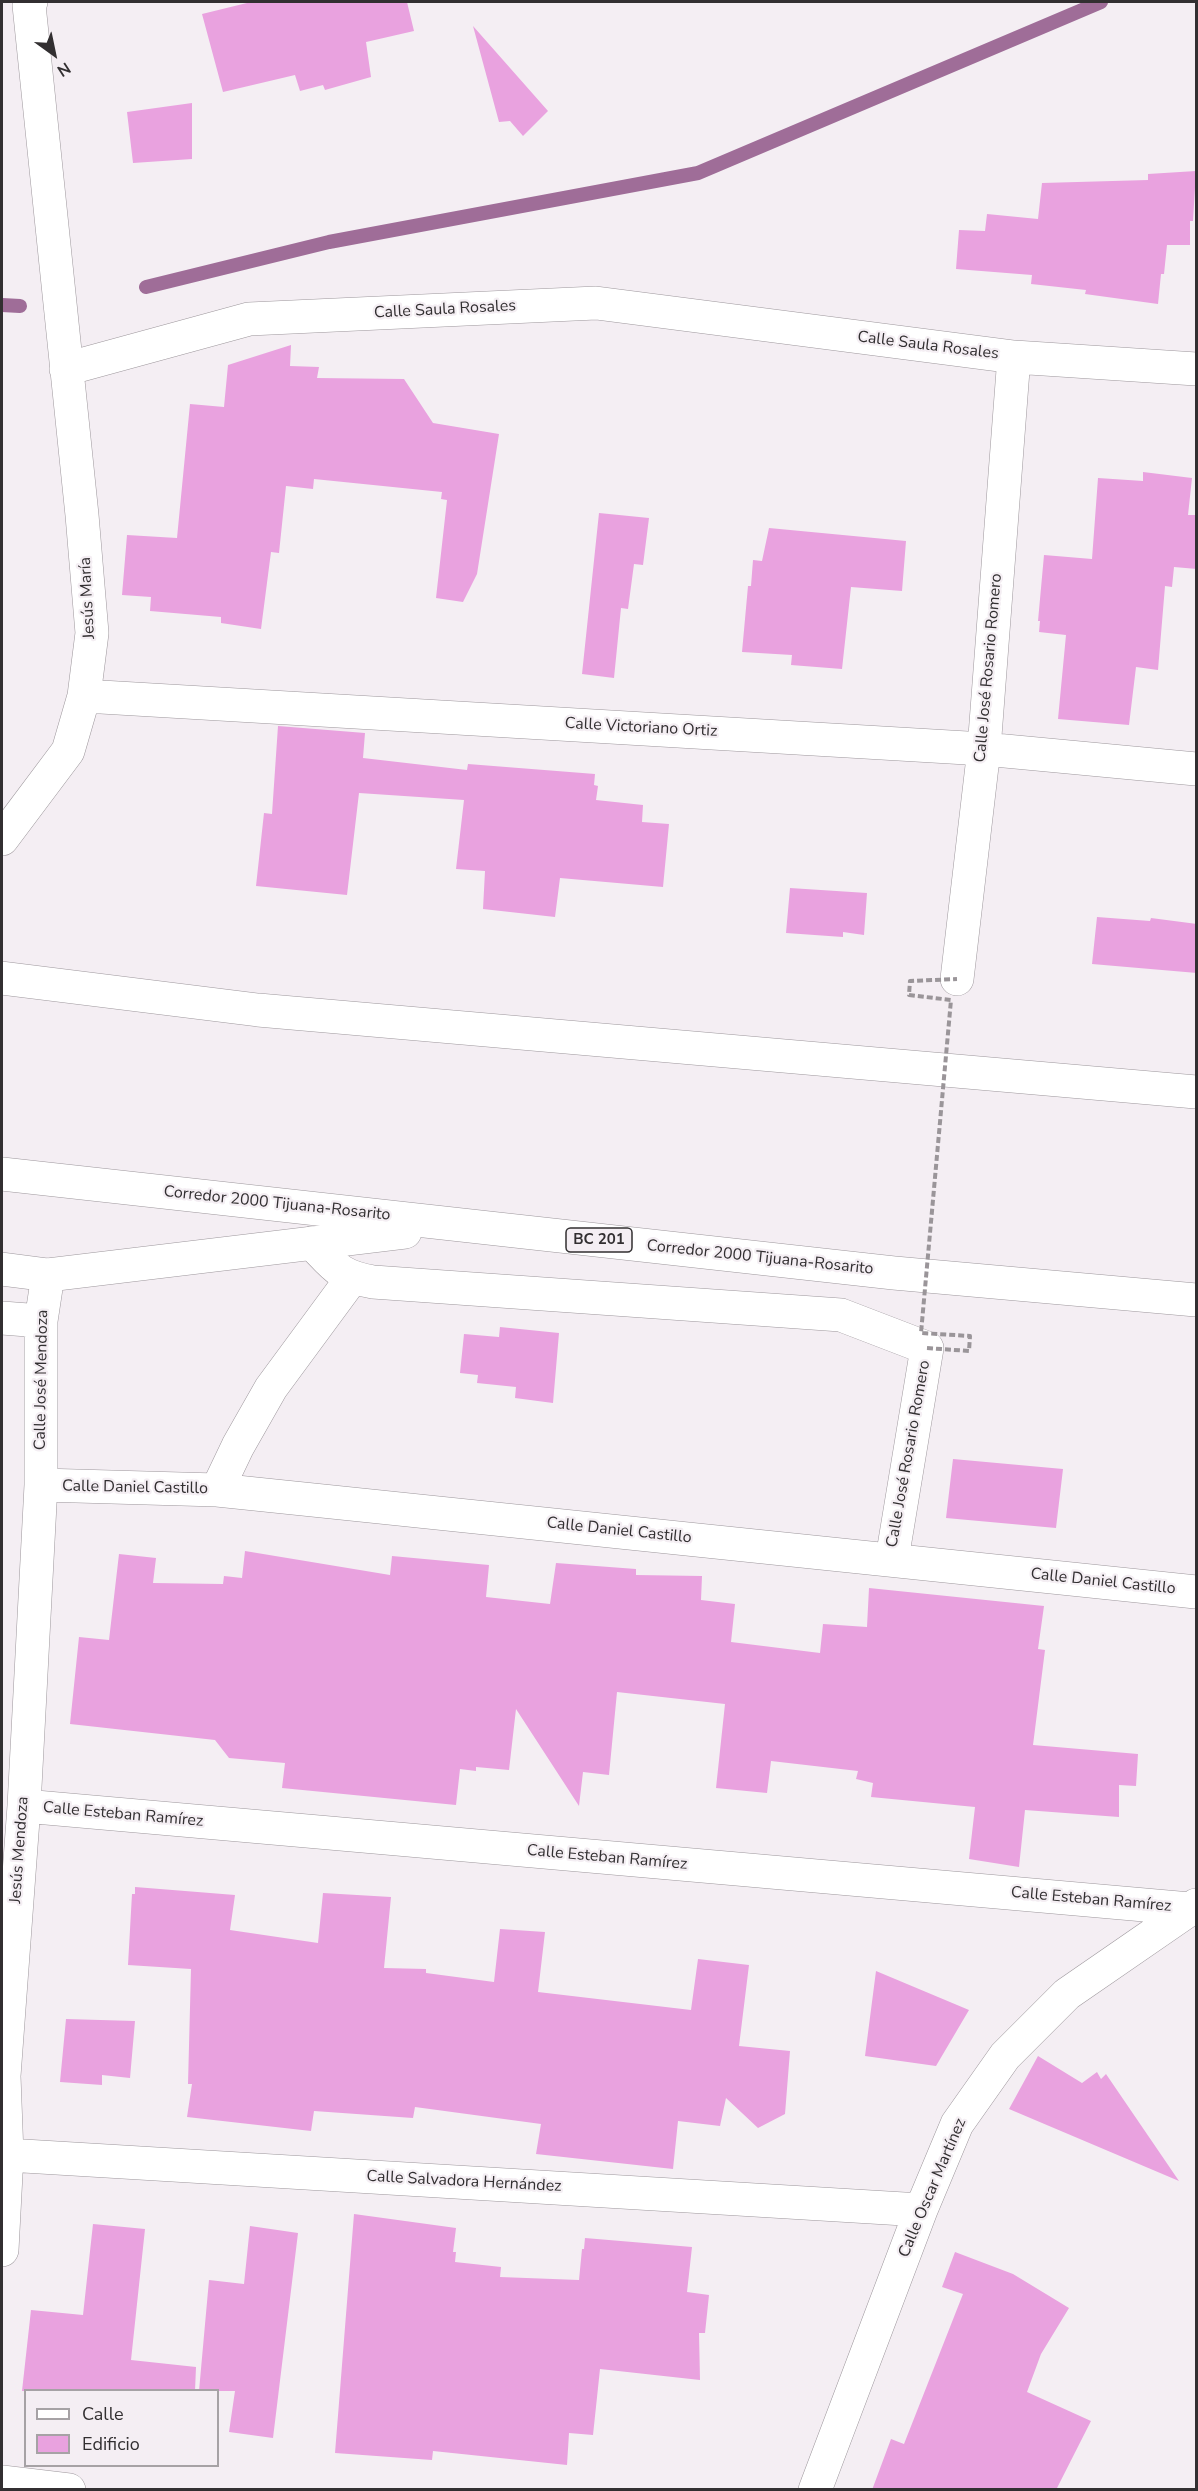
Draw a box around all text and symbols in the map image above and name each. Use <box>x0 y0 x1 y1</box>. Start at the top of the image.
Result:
north arrow <box>24 24 84 84</box>
text: N <box>53 57 75 82</box>
street label: Calle Saula Rosales <box>374 297 516 323</box>
street label: Calle Saula Rosales <box>856 328 1000 364</box>
street label: Jesús María <box>76 556 100 640</box>
street label: Calle José Rosario Romero <box>971 573 1007 763</box>
street label: Calle Victoriano Ortiz <box>564 714 718 742</box>
street label: Corredor 2000 Tijuana-Rosarito <box>163 1183 391 1225</box>
road number: BC 201 <box>566 1228 632 1252</box>
street label: Corredor 2000 Tijuana-Rosarito <box>646 1237 874 1279</box>
street label: Calle José Mendoza <box>31 1310 53 1450</box>
street label: Calle José Rosario Romero <box>883 1359 935 1549</box>
street label: Calle Daniel Castillo <box>62 1477 208 1499</box>
street label: Calle Daniel Castillo <box>546 1514 692 1548</box>
street label: Calle Daniel Castillo <box>1030 1565 1176 1599</box>
street label: Jesús Mendoza <box>7 1796 33 1904</box>
street label: Calle Esteban Ramírez <box>42 1798 204 1832</box>
street label: Calle Esteban Ramírez <box>526 1841 688 1875</box>
street label: Calle Esteban Ramírez <box>1010 1883 1172 1917</box>
street label: Calle Oscar Martínez <box>895 2116 971 2260</box>
street label: Calle Salvadora Hernández <box>366 2167 562 2197</box>
legend <box>24 2389 219 2467</box>
text: Calle <box>82 2402 124 2426</box>
text: Edificio <box>82 2432 140 2456</box>

